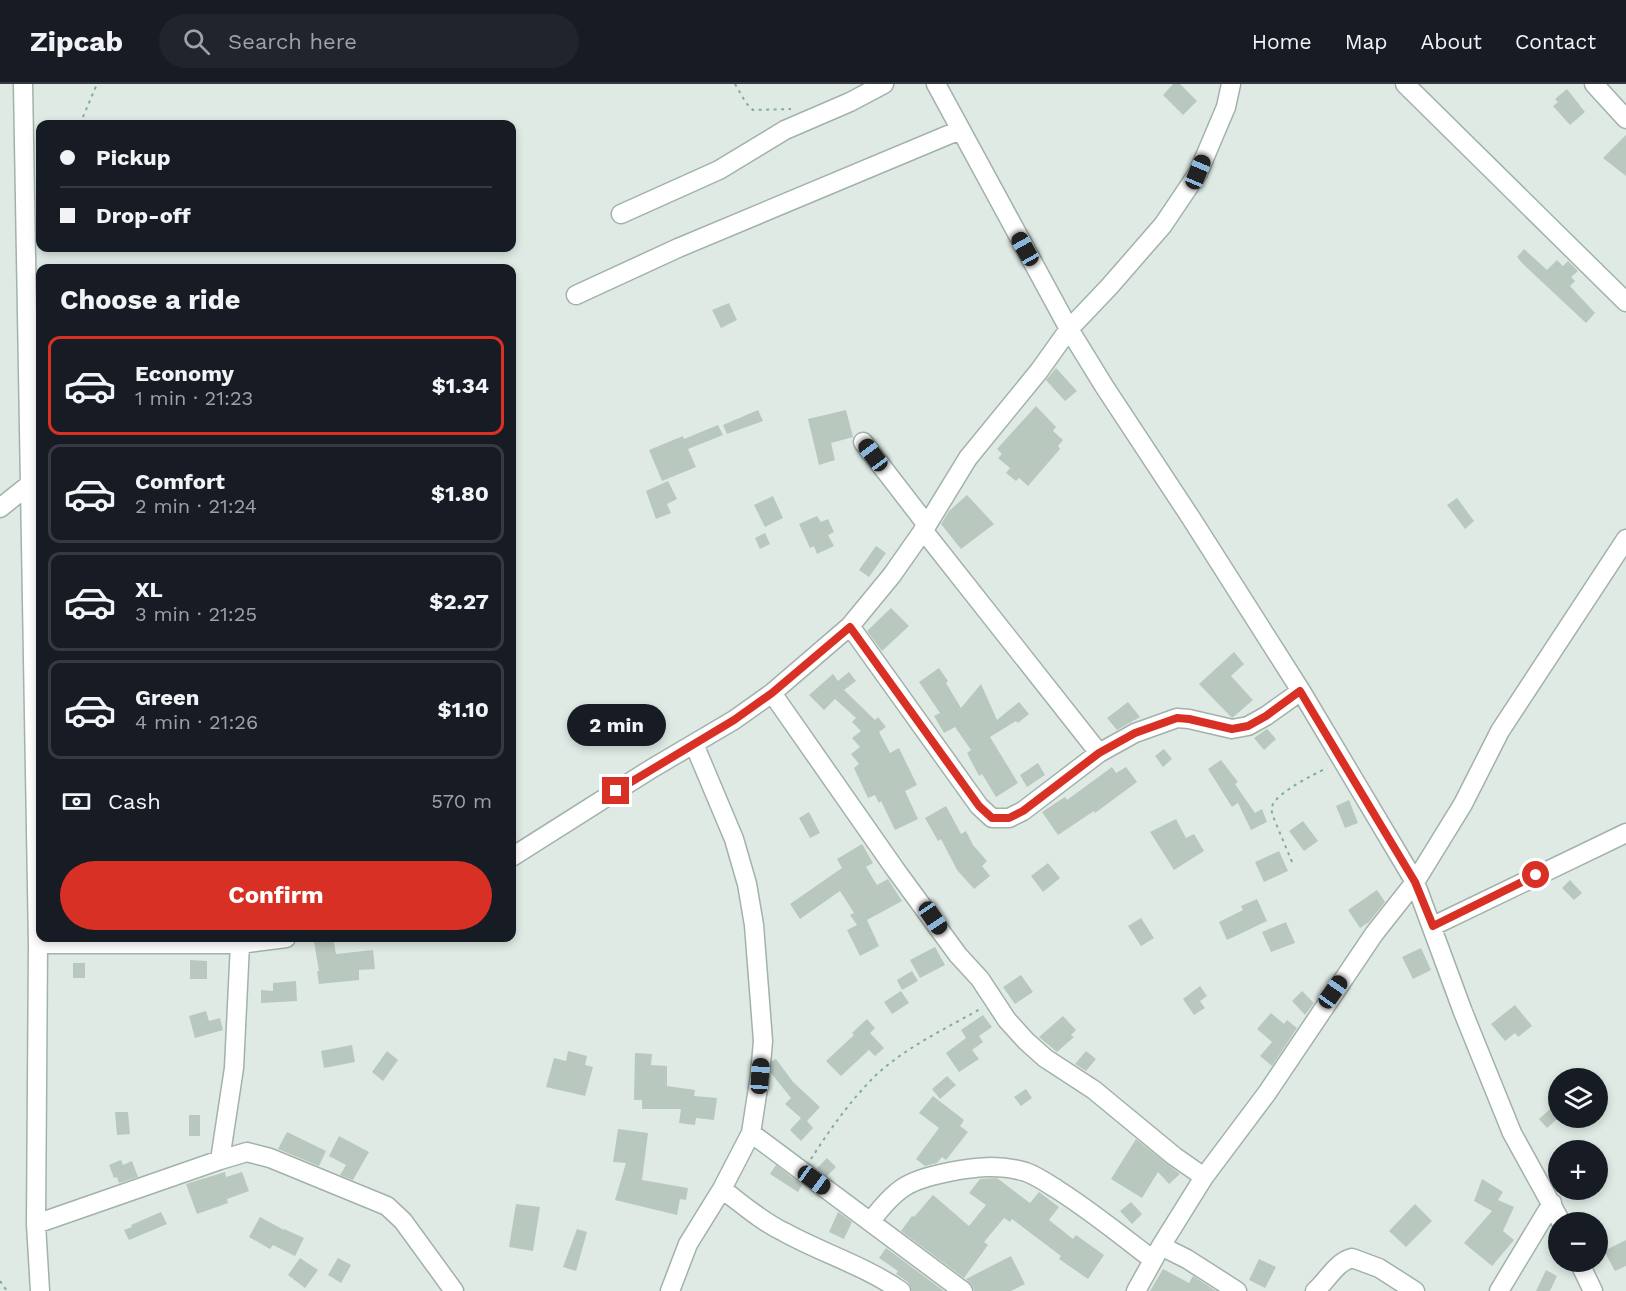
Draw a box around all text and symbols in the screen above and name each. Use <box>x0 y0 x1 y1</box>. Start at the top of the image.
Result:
search box <box>159 14 579 68</box>
text: Zipcab <box>30 25 123 58</box>
icon: search <box>180 25 213 58</box>
text: Search here <box>228 29 357 54</box>
text: Home <box>1252 29 1312 54</box>
text: Map <box>1345 29 1388 54</box>
text: About <box>1421 29 1482 54</box>
text: Contact <box>1515 29 1596 54</box>
text: Pickup <box>96 145 171 170</box>
car <box>1183 152 1213 192</box>
text: Drop-off <box>96 203 191 228</box>
car <box>1008 229 1042 269</box>
text: Choose a ride <box>60 284 240 316</box>
icon: car <box>63 359 117 413</box>
text: Economy <box>135 361 234 386</box>
text: $1.34 <box>432 373 489 398</box>
text: 1 min · 21:23 <box>135 386 253 410</box>
car <box>855 435 891 475</box>
icon: car <box>63 467 117 521</box>
text: Comfort <box>135 469 225 494</box>
text: $1.80 <box>431 481 489 506</box>
text: 2 min · 21:24 <box>135 494 257 518</box>
icon: car <box>63 575 117 629</box>
text: XL <box>135 577 163 602</box>
text: $2.27 <box>429 589 489 614</box>
text: 3 min · 21:25 <box>135 602 257 626</box>
icon: car <box>63 683 117 737</box>
text: Green <box>135 685 199 710</box>
text: $1.10 <box>438 697 489 722</box>
callout: 2 min <box>566 704 666 746</box>
text: 4 min · 21:26 <box>135 710 258 734</box>
text: 2 min <box>589 713 644 737</box>
route end <box>602 777 629 804</box>
icon: cash <box>60 785 93 818</box>
text: Cash <box>108 789 161 814</box>
text: 570 m <box>431 789 492 813</box>
button: Confirm <box>60 861 492 930</box>
route start <box>1522 861 1549 888</box>
car <box>915 898 951 938</box>
car <box>1315 972 1351 1012</box>
car <box>750 1057 770 1095</box>
map controls <box>1548 1068 1608 1272</box>
button: layers <box>1548 1068 1608 1128</box>
button: + <box>1548 1140 1608 1200</box>
car <box>794 1162 834 1198</box>
button: − <box>1548 1212 1608 1272</box>

